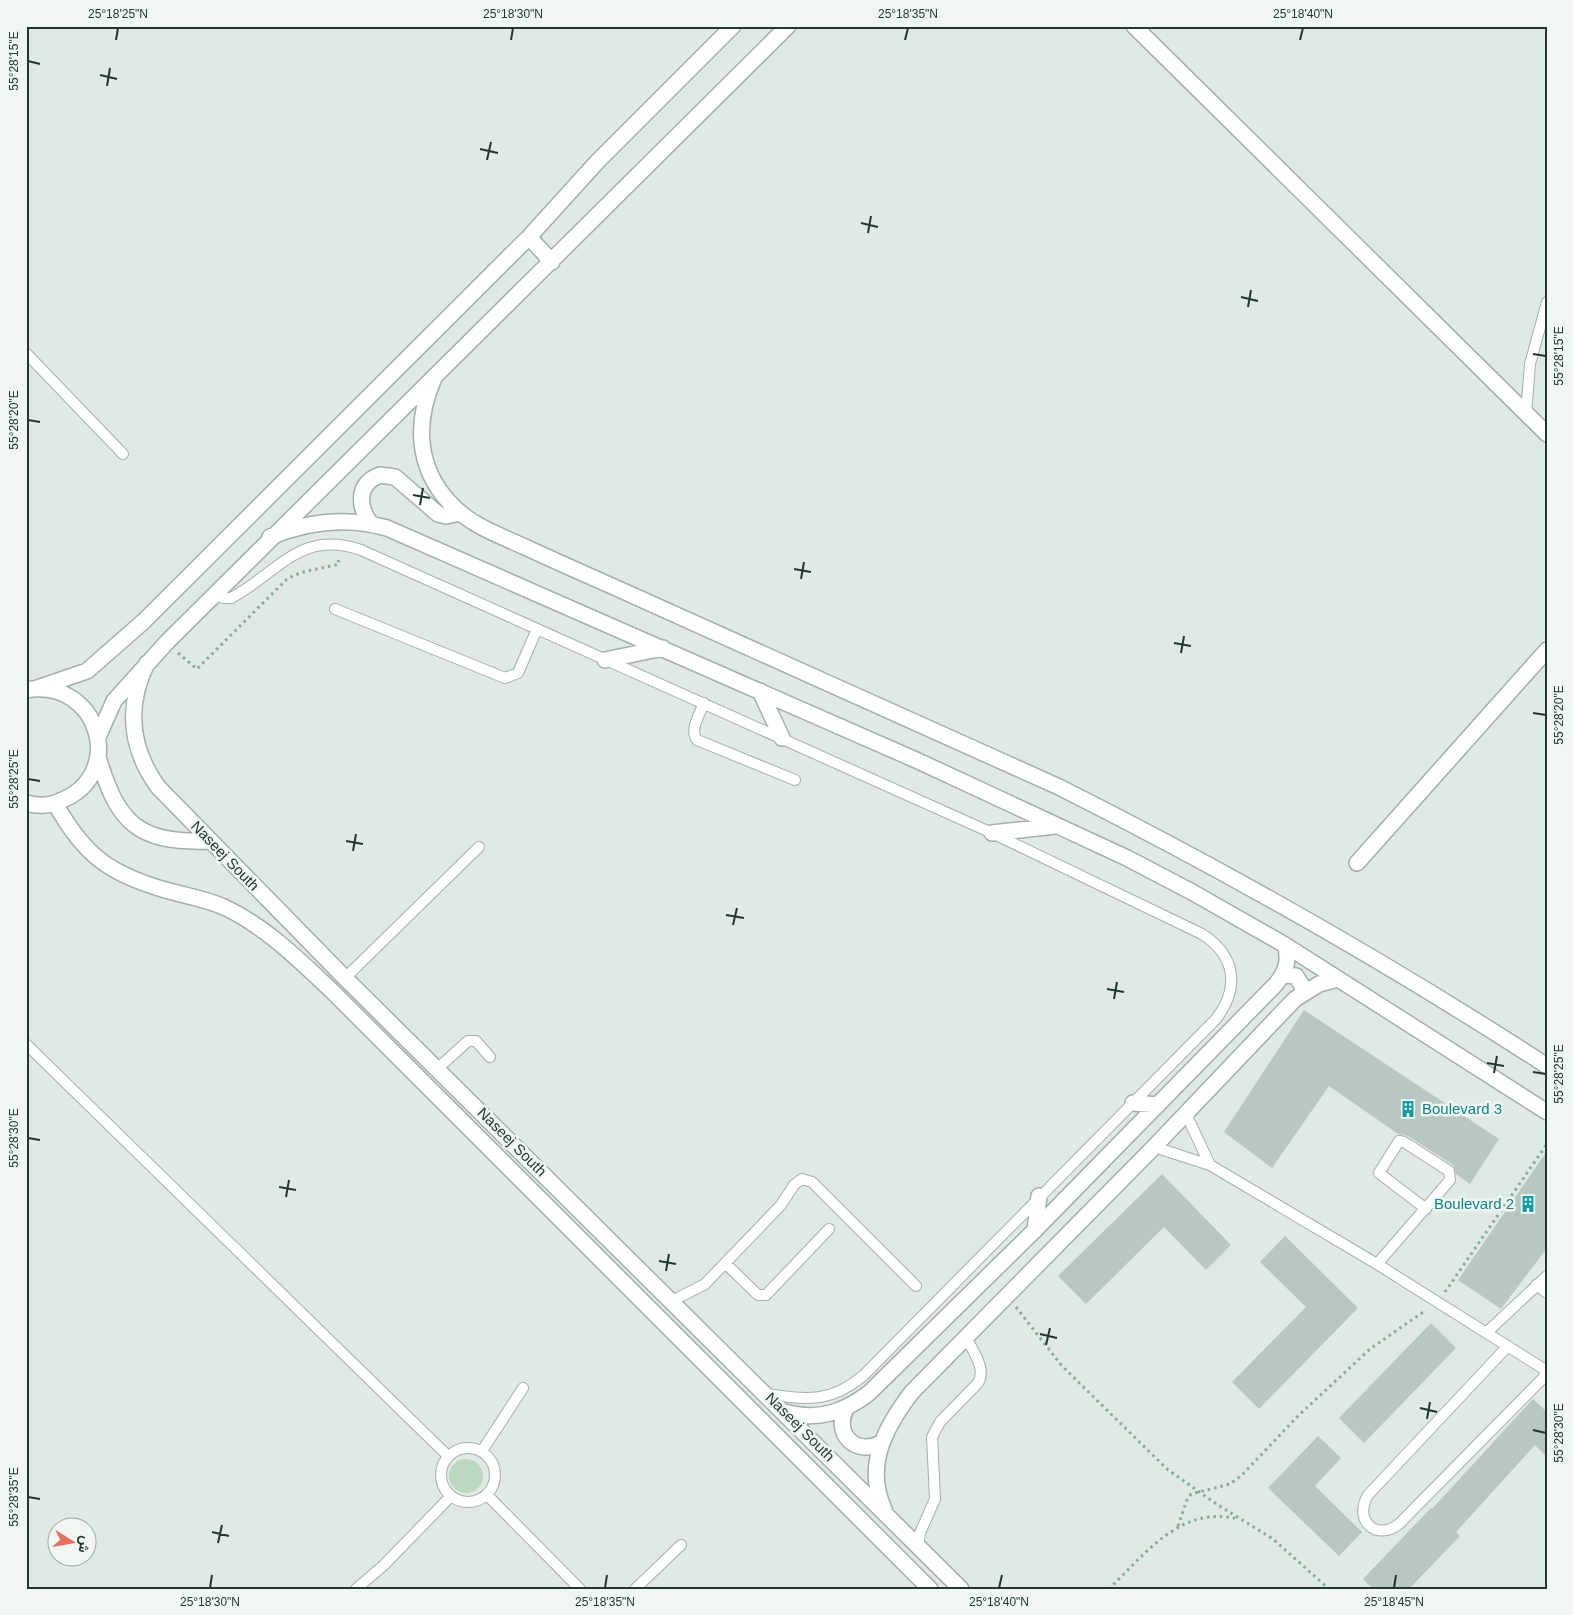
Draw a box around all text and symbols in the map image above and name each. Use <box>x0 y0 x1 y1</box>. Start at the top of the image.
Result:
text: 25°18'25"N <box>88 7 148 21</box>
text: 25°18'30"N <box>483 7 543 21</box>
text: 25°18'35"N <box>878 7 938 21</box>
text: 25°18'40"N <box>1273 7 1333 21</box>
text: 55°28'15"E <box>7 31 21 91</box>
text: 55°28'15"E <box>1552 326 1566 386</box>
text: 55°28'20"E <box>7 390 21 450</box>
text: 55°28'20"E <box>1552 685 1566 745</box>
text: 55°28'25"E <box>7 749 21 809</box>
street label: Naseej South <box>188 817 263 894</box>
text: 55°28'25"E <box>1552 1044 1566 1104</box>
building icon: Boulevard 3 <box>1398 1099 1418 1119</box>
place label: Boulevard 3 <box>1422 1100 1502 1117</box>
street label: Naseej South <box>475 1104 550 1179</box>
text: 55°28'30"E <box>7 1108 21 1168</box>
building icon: Boulevard 2 <box>1518 1194 1538 1214</box>
place label: Boulevard 2 <box>1434 1195 1514 1212</box>
street label: Naseej South <box>763 1389 838 1464</box>
text: 55°28'30"E <box>1552 1403 1566 1463</box>
text: 55°28'35"E <box>7 1467 21 1527</box>
north arrow <box>48 1518 98 1568</box>
text: ش <box>74 1535 94 1554</box>
text: 25°18'30"N <box>180 1595 240 1609</box>
text: 25°18'35"N <box>575 1595 635 1609</box>
text: 25°18'40"N <box>969 1595 1029 1609</box>
text: 25°18'45"N <box>1364 1595 1424 1609</box>

